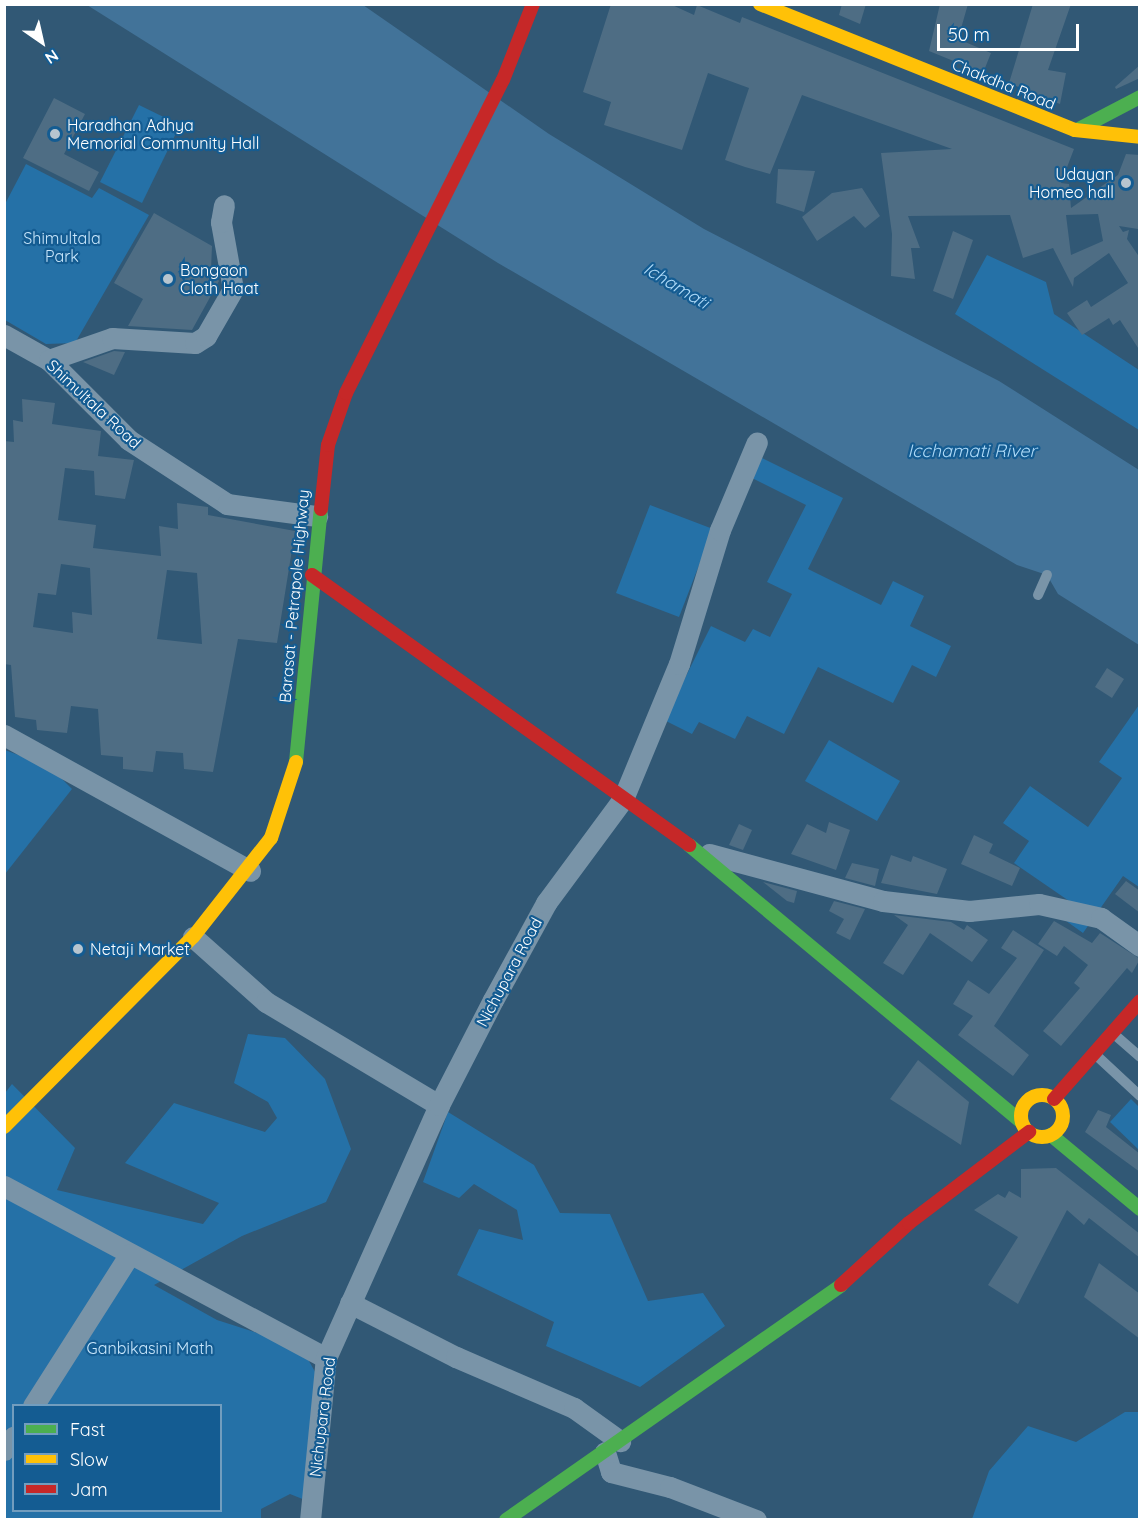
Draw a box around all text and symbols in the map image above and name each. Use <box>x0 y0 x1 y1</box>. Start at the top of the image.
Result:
north arrow <box>12 12 72 72</box>
scale bar <box>940 12 1082 50</box>
text: 50 m <box>948 23 990 46</box>
text: N <box>42 45 63 68</box>
street label: Chakdha Road <box>949 54 1059 114</box>
place label: Haradhan Adhya Memorial Community Hall <box>67 115 259 153</box>
marker: Haradhan Adhya Memorial Community Hall <box>48 127 62 141</box>
place label: Udayan Homeo hall <box>1029 164 1114 202</box>
marker: Udayan Homeo hall <box>1119 176 1133 190</box>
park label: Shimultala Park <box>23 228 101 266</box>
water label: Ichamati <box>639 258 713 314</box>
place label: Bongaon Cloth Haat <box>180 260 259 298</box>
marker: Bongaon Cloth Haat <box>161 272 175 286</box>
street label: Shimultala Road <box>43 356 145 452</box>
water label: Icchamati River <box>908 440 1036 462</box>
street label: Barasat - Petrapole Highway <box>275 488 313 704</box>
street label: Nichupara Road <box>472 914 546 1030</box>
place label: Netaji Market <box>90 939 190 959</box>
marker: Netaji Market <box>71 942 85 956</box>
park label: Ganbikasini Math <box>86 1338 214 1358</box>
street label: Nichupara Road <box>305 1356 339 1478</box>
legend <box>12 1404 222 1512</box>
text: Fast <box>70 1418 105 1441</box>
text: Slow <box>70 1448 108 1471</box>
text: Jam <box>70 1478 108 1501</box>

